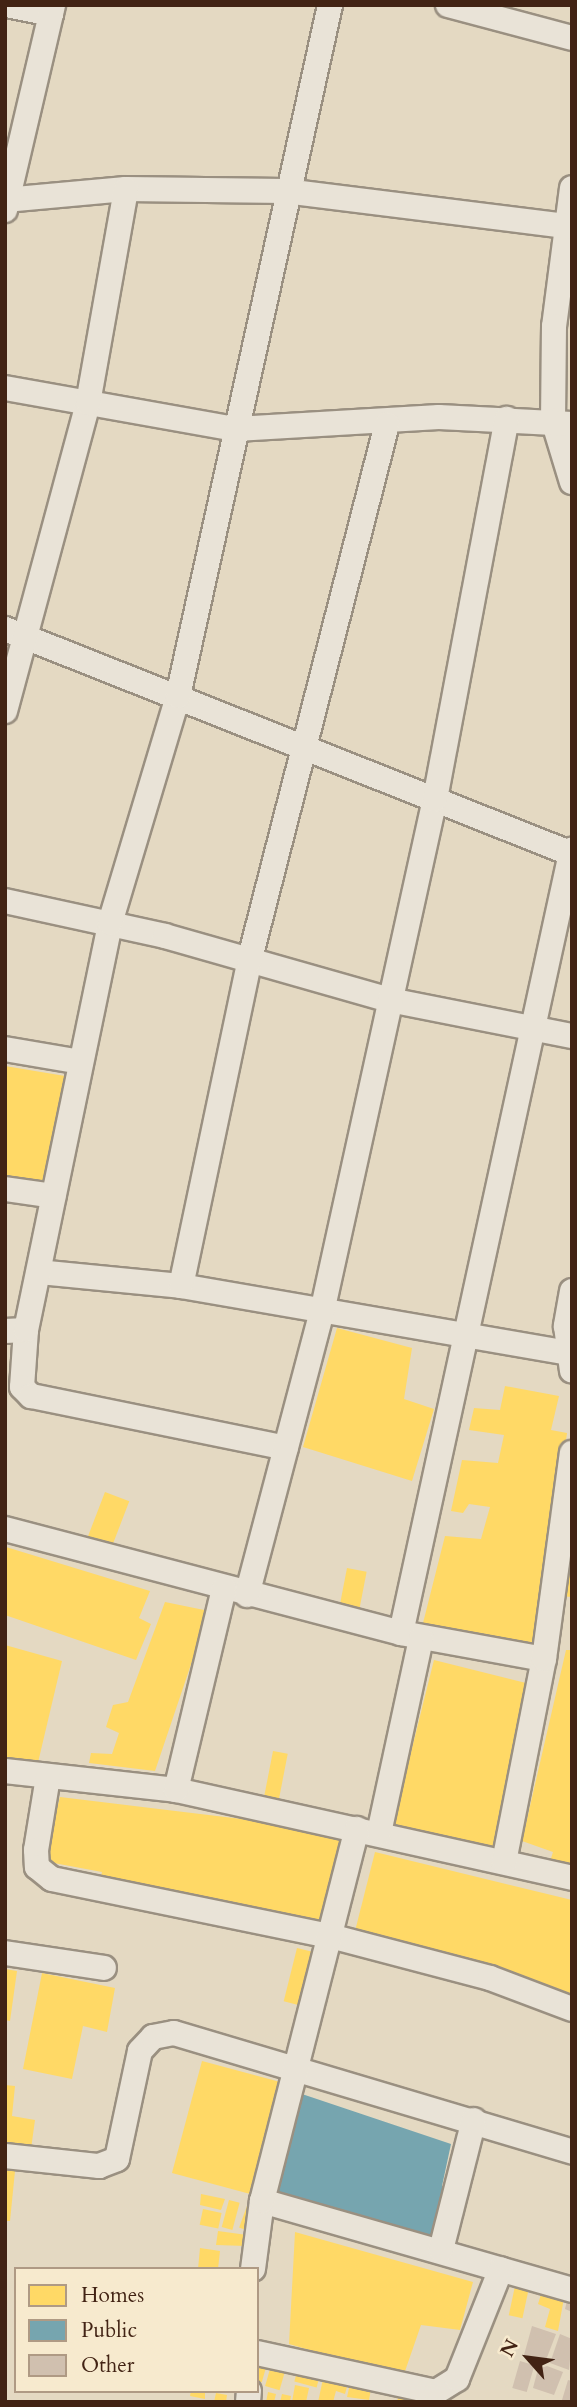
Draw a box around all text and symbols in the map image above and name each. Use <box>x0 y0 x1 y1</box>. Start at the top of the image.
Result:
legend <box>14 2267 259 2393</box>
text: Homes <box>81 2281 144 2310</box>
text: Public <box>81 2316 137 2345</box>
north arrow <box>493 2323 563 2393</box>
text: N <box>494 2335 525 2362</box>
text: Other <box>81 2351 135 2380</box>

